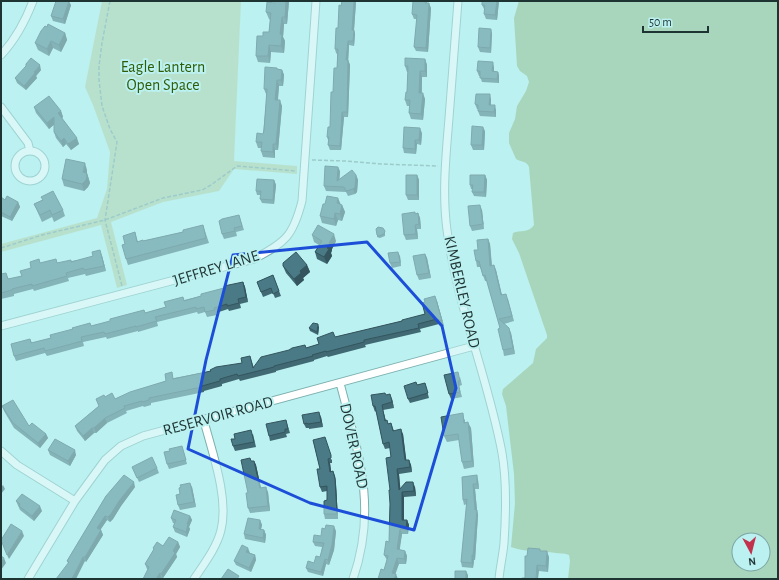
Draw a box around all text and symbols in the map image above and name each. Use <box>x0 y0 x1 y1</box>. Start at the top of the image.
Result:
scale bar <box>643 8 708 34</box>
text: 50 m <box>649 16 672 28</box>
park label: Eagle Lantern Open Space <box>121 59 205 93</box>
street label: KIMBERLEY ROAD <box>441 234 483 350</box>
street label: JEFFREY LANE <box>171 247 261 289</box>
street label: RESERVOIR ROAD <box>161 394 275 438</box>
street label: DOVER ROAD <box>337 402 371 490</box>
north arrow <box>731 532 771 572</box>
text: N <box>748 556 757 567</box>

